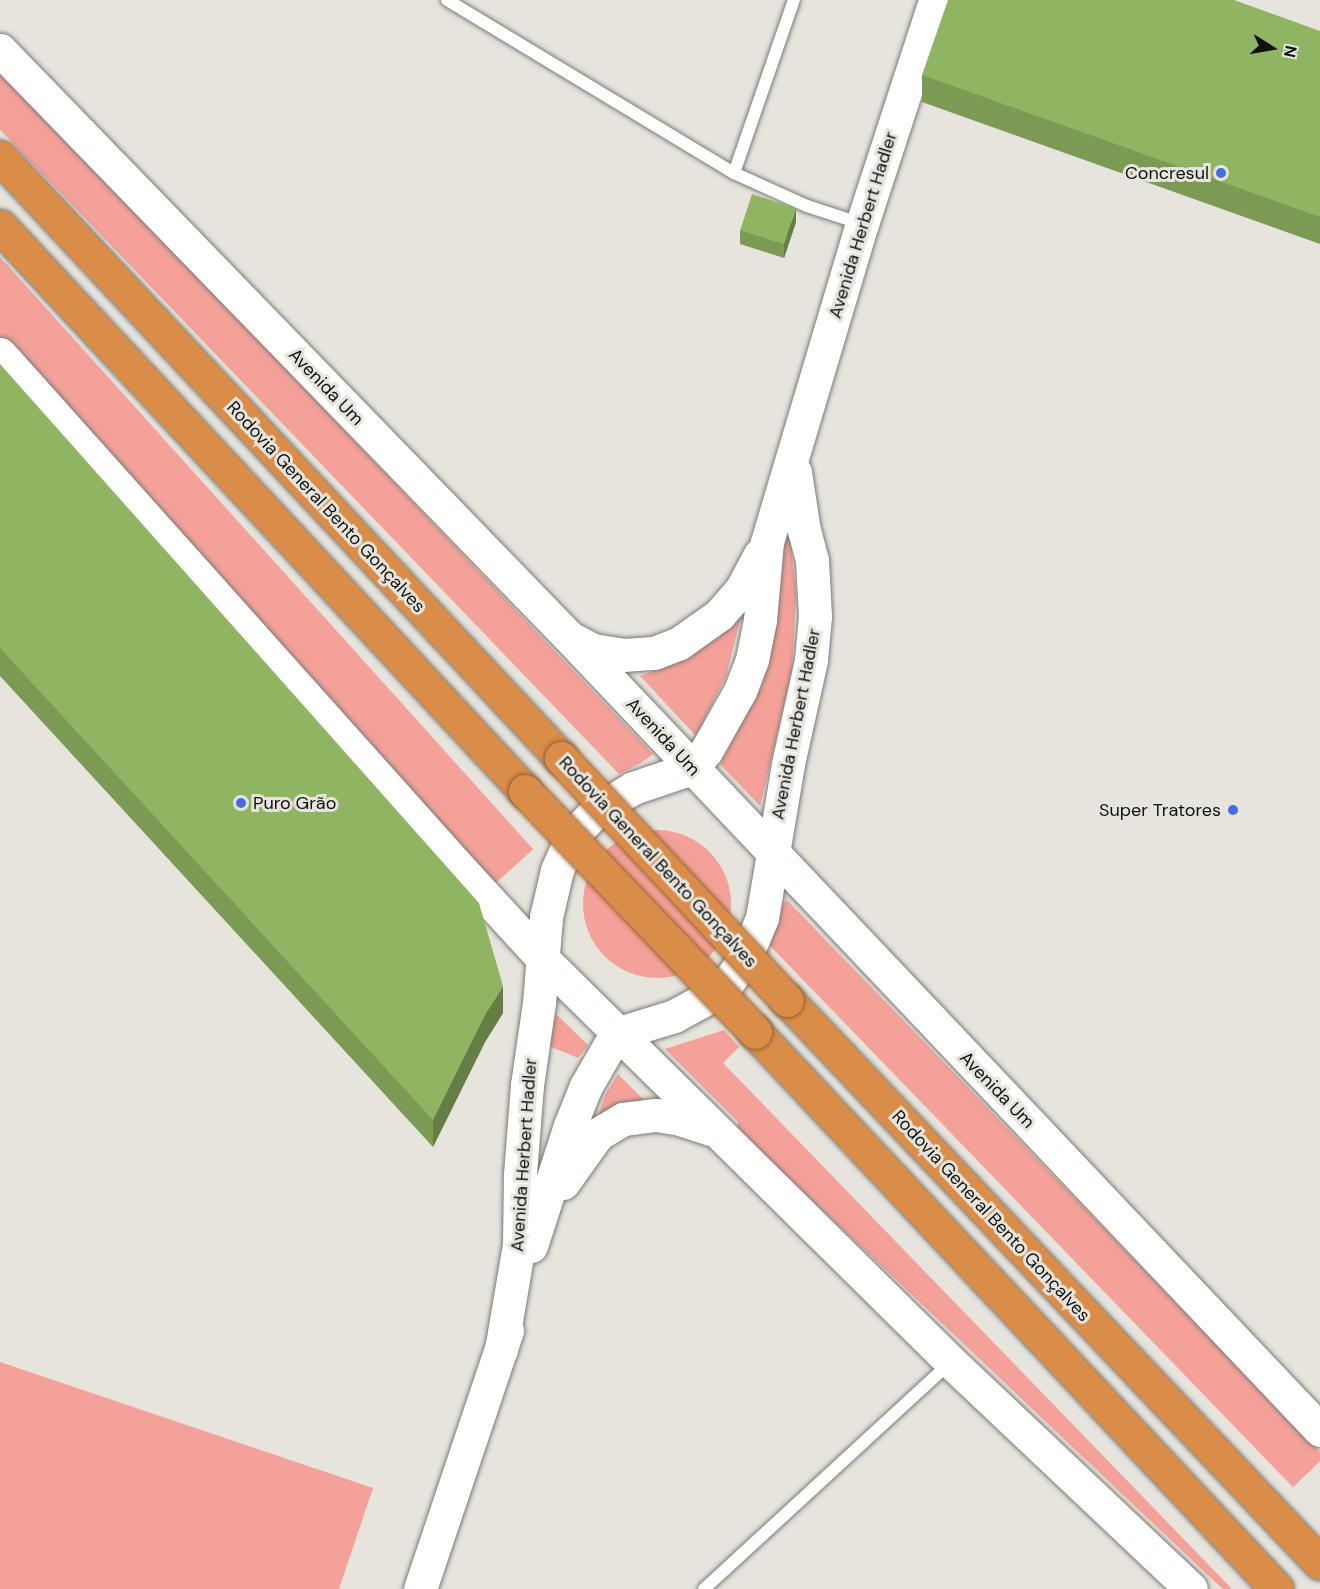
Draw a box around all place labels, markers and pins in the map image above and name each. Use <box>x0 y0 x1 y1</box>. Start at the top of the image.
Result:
place label: Concresul <box>1125 162 1209 184</box>
marker: Concresul <box>1214 166 1228 180</box>
place label: Puro Grão <box>253 792 336 814</box>
marker: Puro Grão <box>234 796 248 810</box>
place label: Super Tratores <box>1099 799 1221 821</box>
marker: Super Tratores <box>1226 803 1240 817</box>

